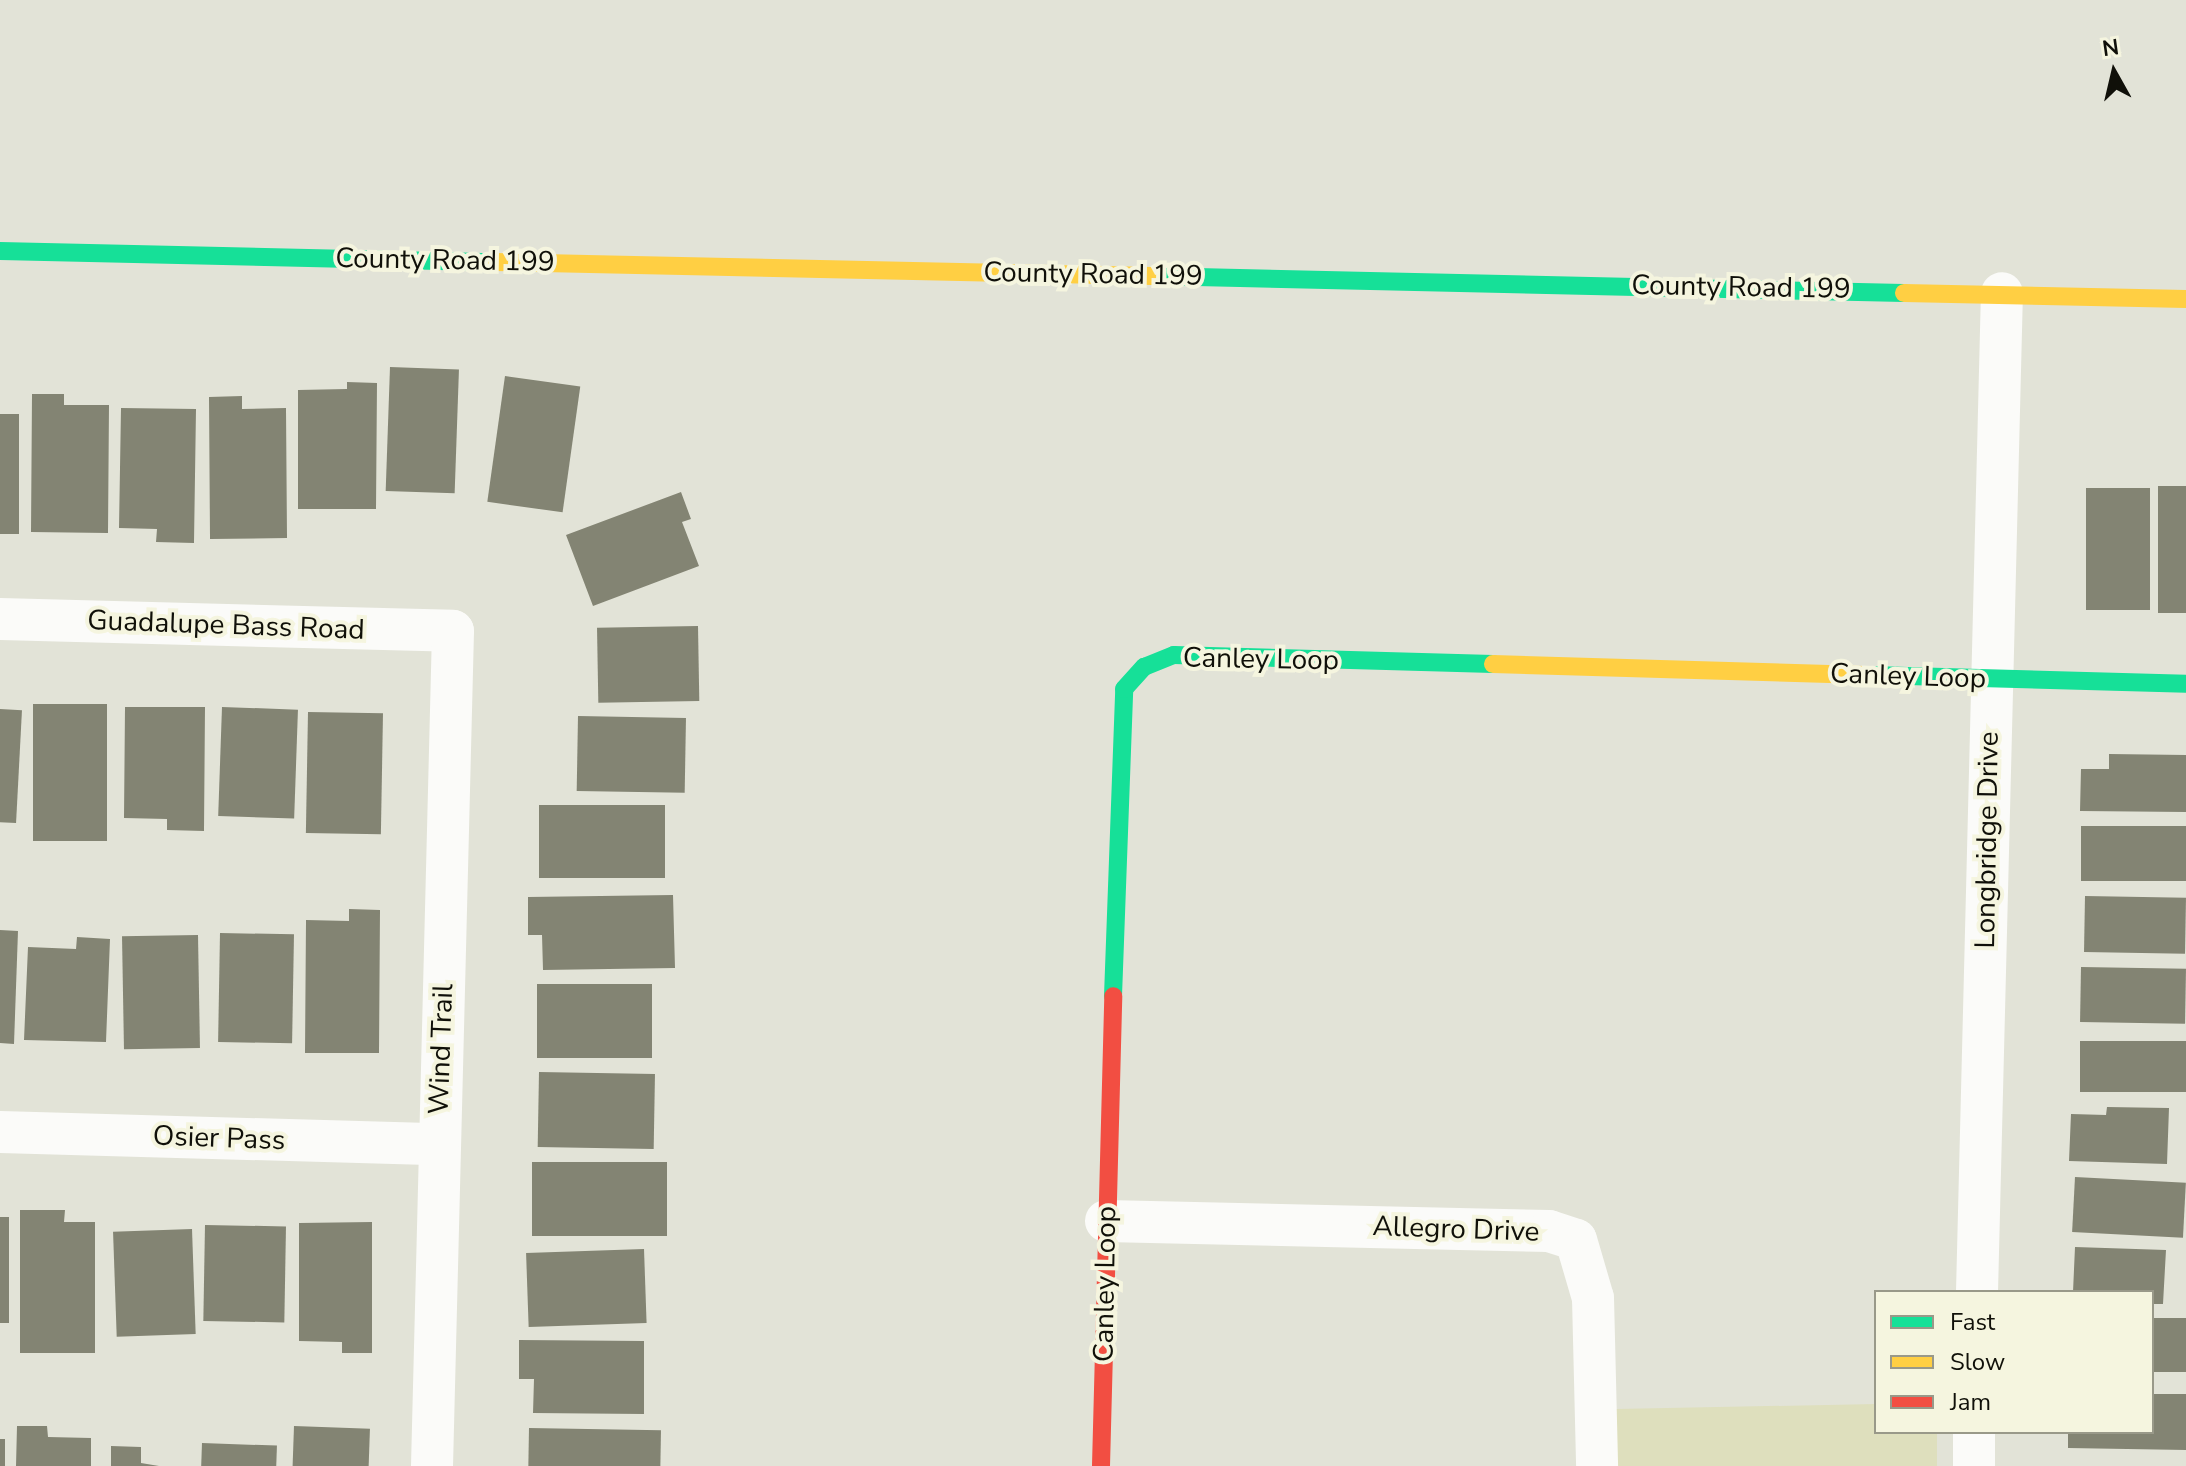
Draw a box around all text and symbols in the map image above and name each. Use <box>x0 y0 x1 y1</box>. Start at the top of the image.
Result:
north arrow <box>2074 32 2154 112</box>
text: N <box>2100 32 2121 64</box>
street label: County Road 199 <box>335 241 555 279</box>
street label: County Road 199 <box>983 255 1203 293</box>
street label: County Road 199 <box>1631 268 1851 306</box>
street label: Guadalupe Bass Road <box>87 603 365 647</box>
street label: Canley Loop <box>1183 641 1339 677</box>
street label: Canley Loop <box>1829 656 1987 696</box>
street label: Longbridge Drive <box>1968 731 2006 949</box>
street label: Wind Trail <box>422 983 460 1115</box>
street label: Osier Pass <box>152 1119 286 1157</box>
street label: Canley Loop <box>1087 1206 1123 1362</box>
street label: Allegro Drive <box>1372 1209 1540 1249</box>
legend <box>1874 1290 2154 1434</box>
text: Fast <box>1950 1306 1995 1338</box>
text: Slow <box>1950 1346 2005 1378</box>
text: Jam <box>1950 1386 1991 1418</box>

